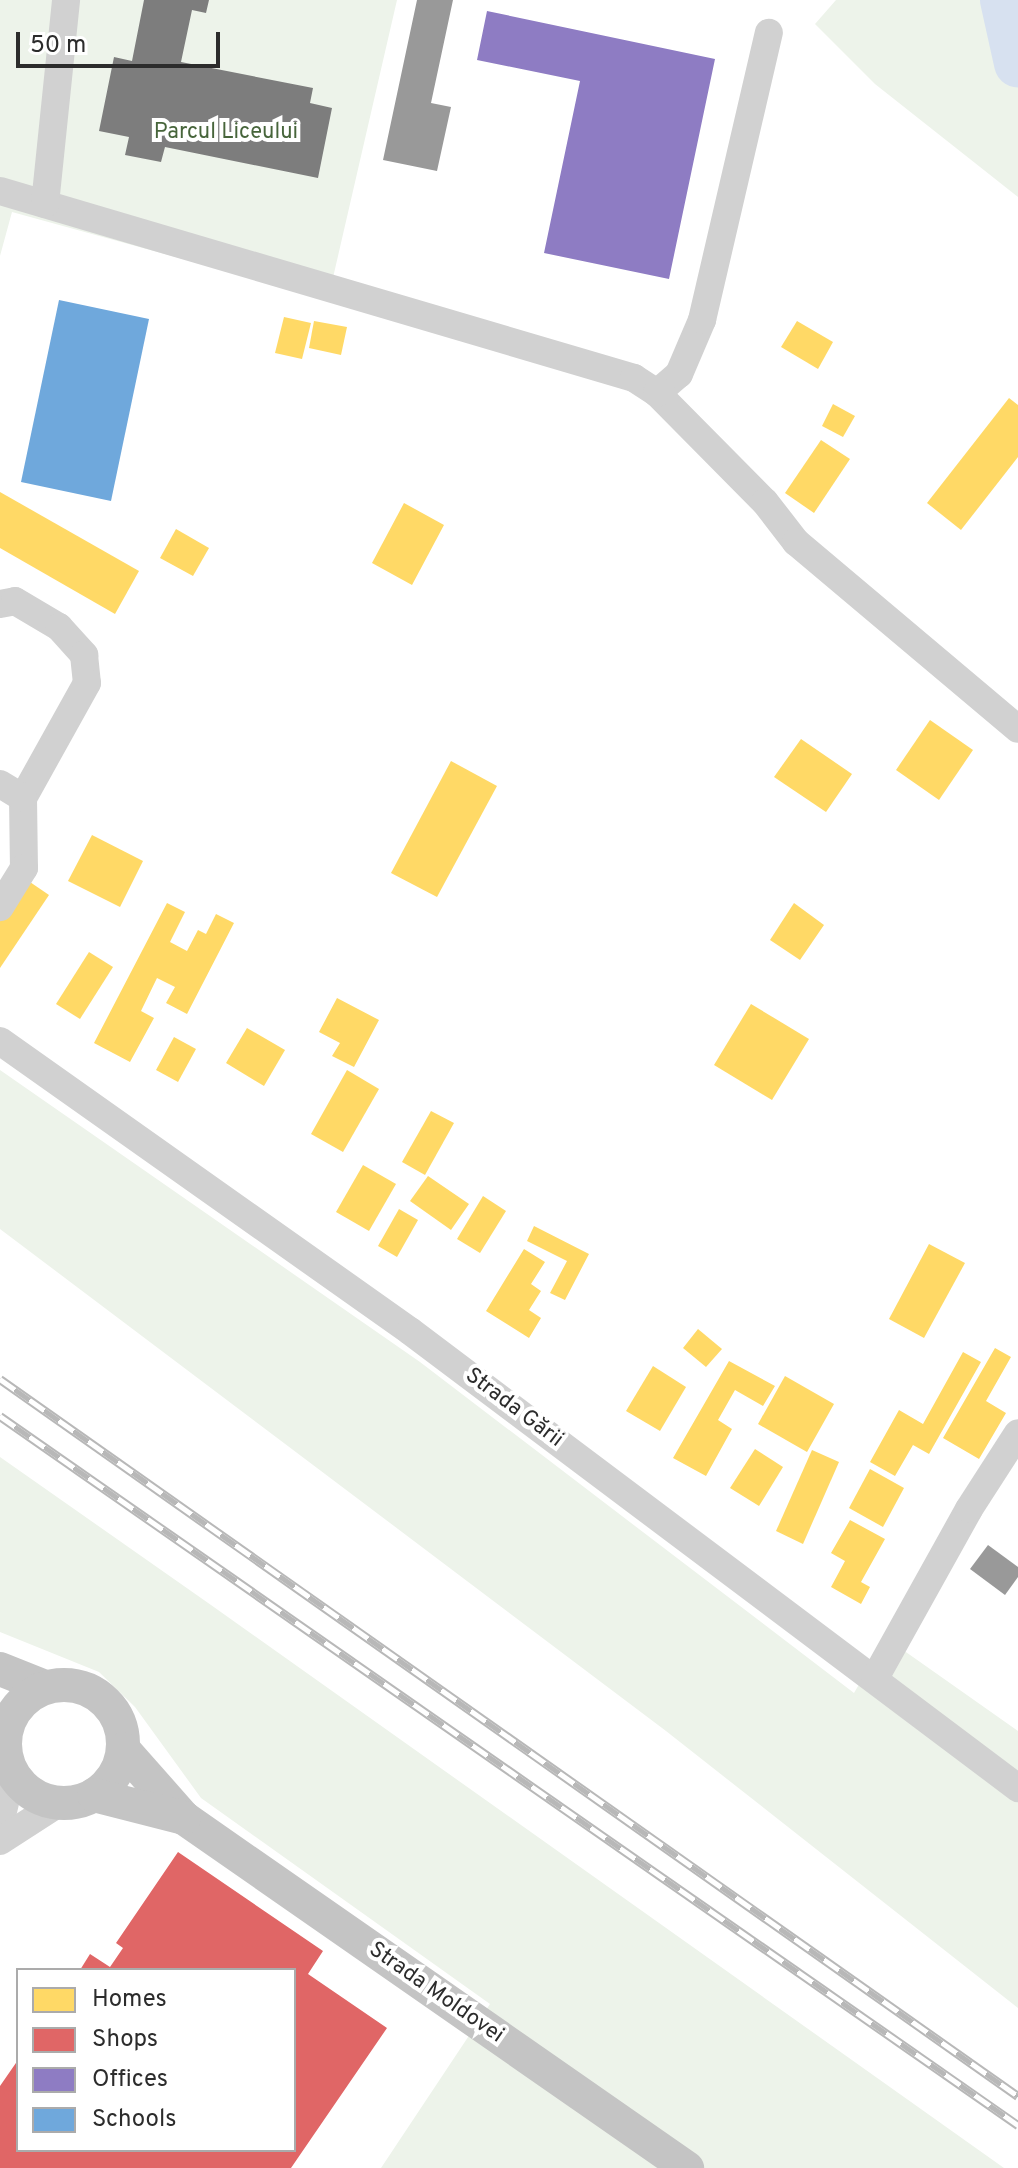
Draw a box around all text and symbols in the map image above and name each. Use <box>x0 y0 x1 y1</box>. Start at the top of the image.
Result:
scale bar <box>20 16 224 66</box>
text: 50 m <box>30 31 86 61</box>
park label: Parcul Liceului <box>154 120 298 146</box>
street label: Strada Gării <box>460 1363 568 1453</box>
street label: Strada Moldovei <box>364 1937 508 2049</box>
legend <box>16 1968 296 2152</box>
text: Homes <box>92 1985 167 2015</box>
text: Shops <box>92 2025 158 2055</box>
text: Offices <box>92 2065 168 2095</box>
text: Schools <box>92 2105 177 2135</box>

